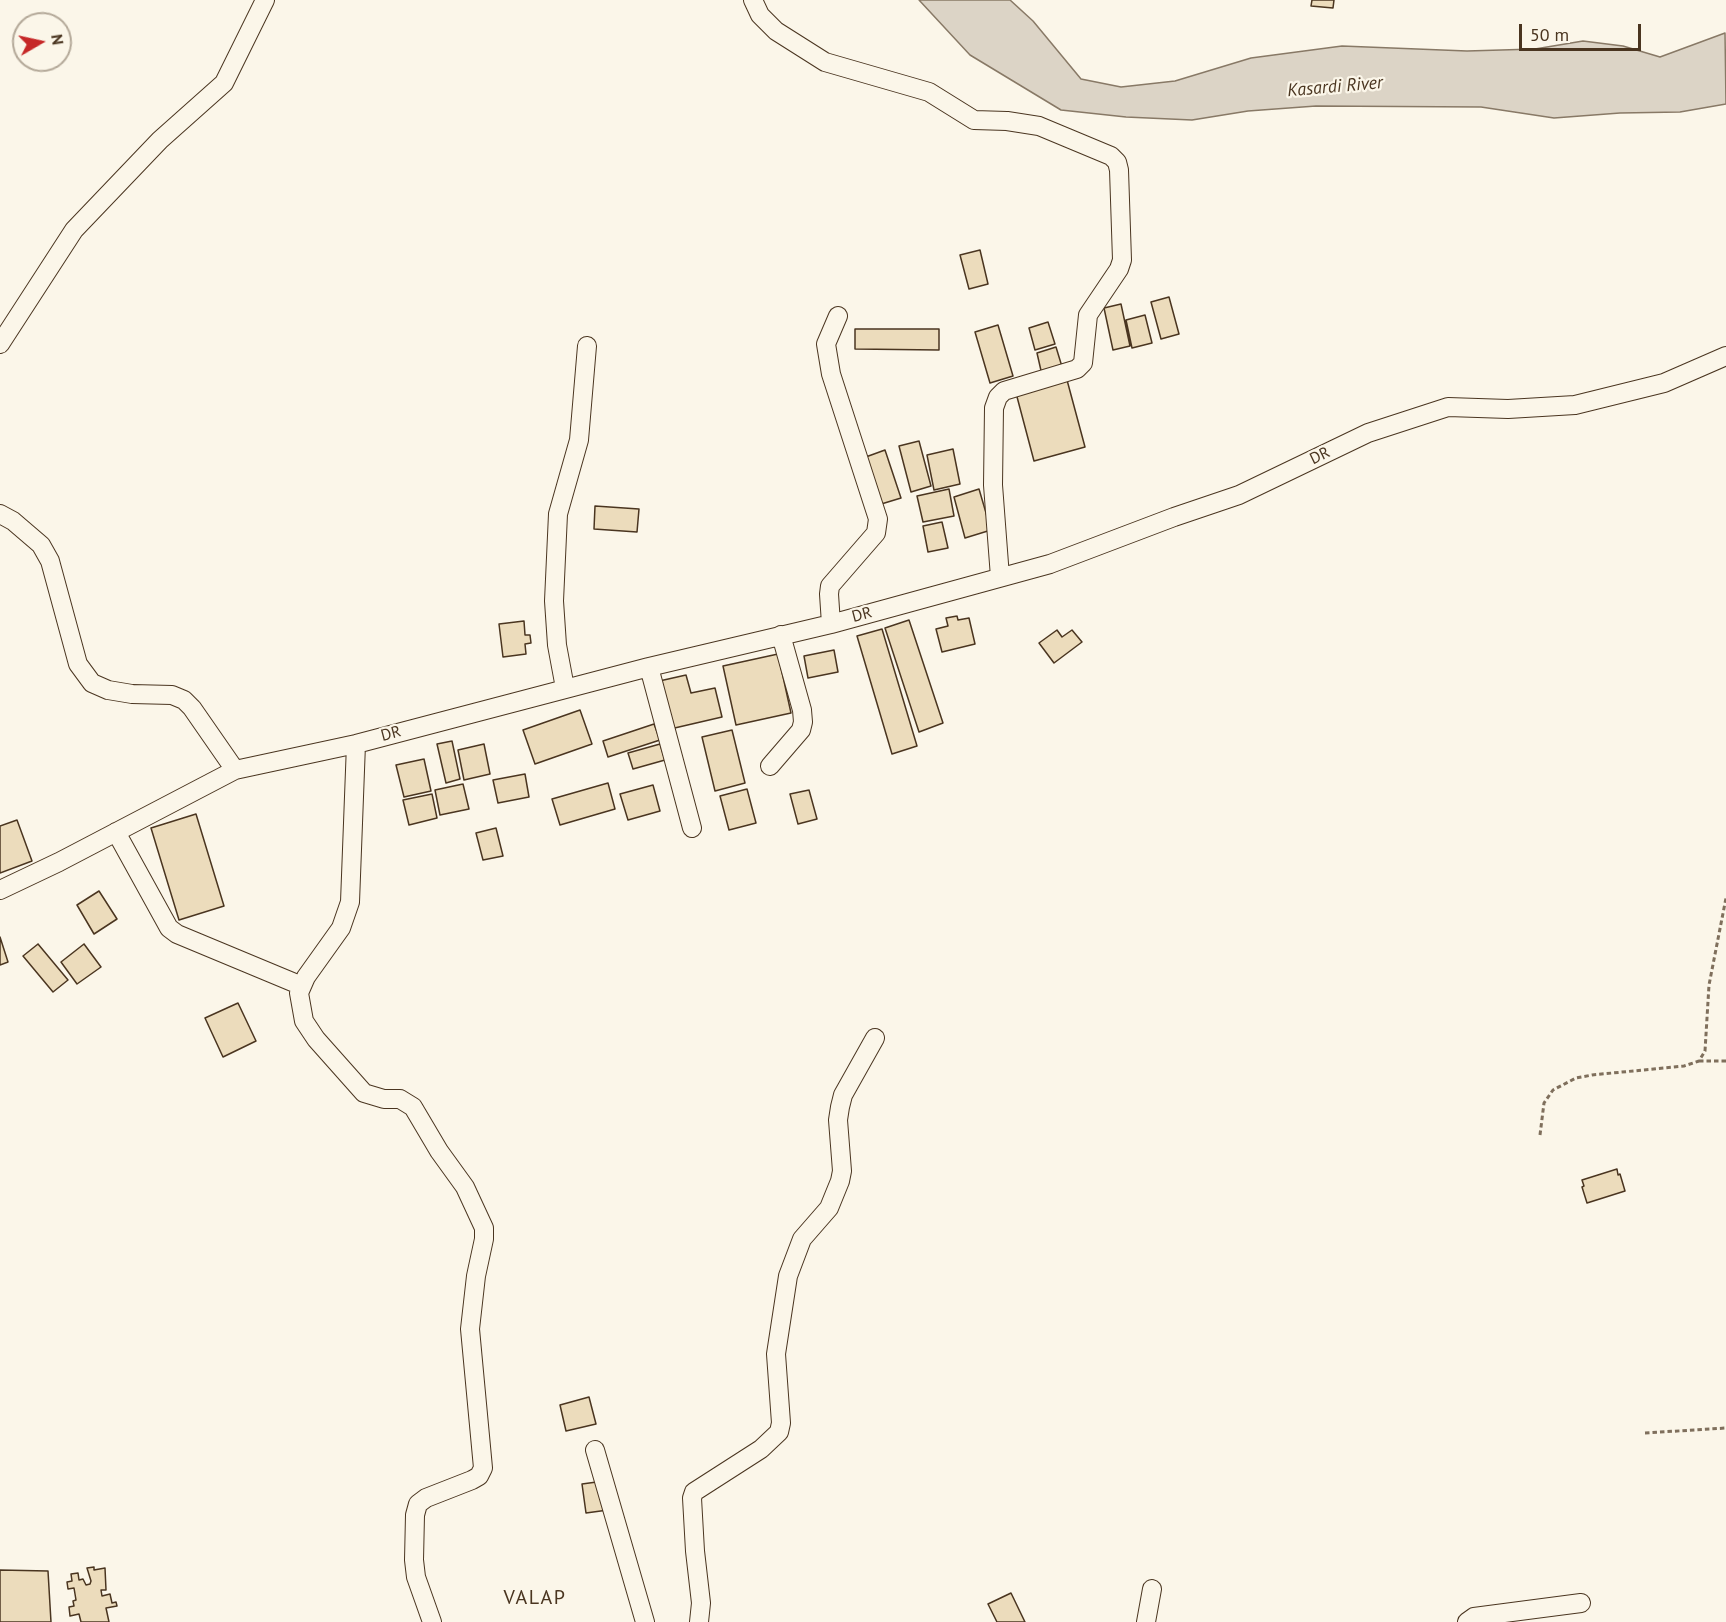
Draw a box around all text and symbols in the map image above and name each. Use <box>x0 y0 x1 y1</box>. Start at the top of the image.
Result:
north arrow <box>12 12 72 72</box>
scale bar <box>1522 12 1644 50</box>
text: 50 m <box>1530 23 1569 46</box>
text: N <box>47 33 69 46</box>
water label: Kasardi River <box>1286 72 1384 102</box>
street label: DR <box>1307 443 1333 469</box>
street label: DR <box>850 603 874 627</box>
street label: DR <box>379 722 403 746</box>
district label: VALAP <box>504 1586 566 1610</box>

